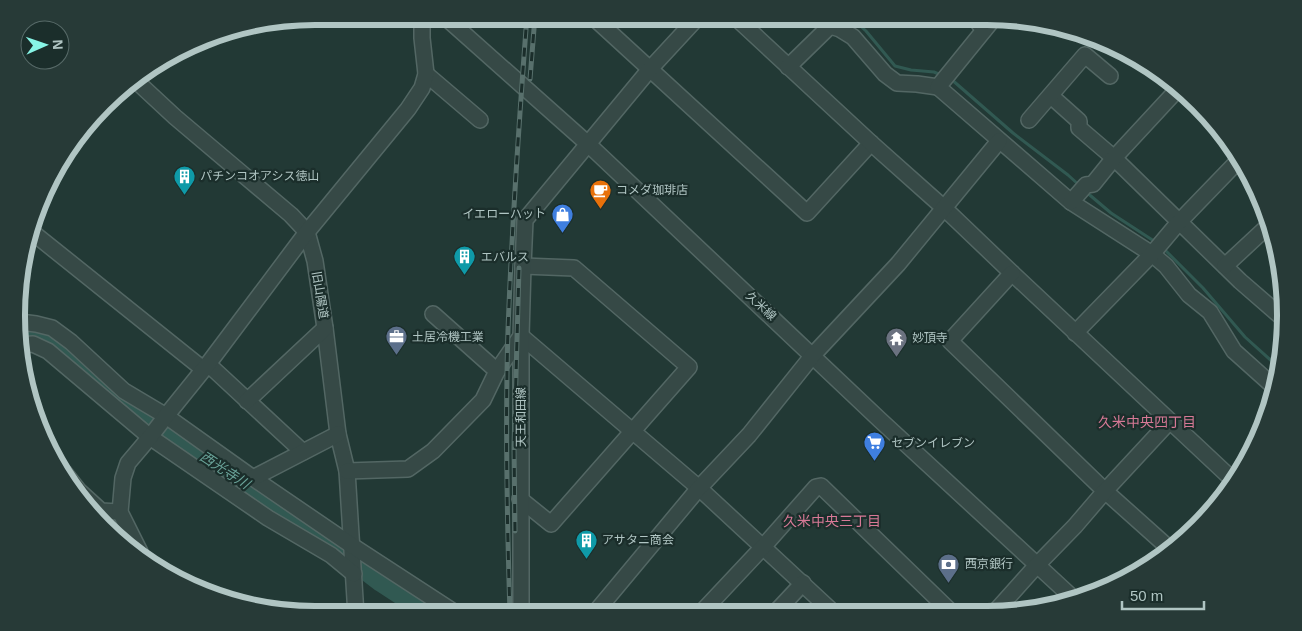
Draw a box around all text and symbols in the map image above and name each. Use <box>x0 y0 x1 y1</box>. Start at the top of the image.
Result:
north arrow <box>20 20 70 70</box>
text: N <box>50 39 66 50</box>
building icon: パチンコオアシス徳山 <box>172 164 196 195</box>
place label: パチンコオアシス徳山 <box>200 169 320 183</box>
cafe icon: コメダ珈琲店 <box>588 178 612 209</box>
place label: コメダ珈琲店 <box>616 183 688 197</box>
shop icon: イエローハット <box>550 202 574 233</box>
place label: イエローハット <box>462 207 546 221</box>
building icon: エバルス <box>453 245 477 276</box>
place label: エバルス <box>481 250 529 264</box>
street label: 旧山陽道 <box>309 270 331 320</box>
street label: 久米線 <box>743 289 779 323</box>
office icon: 土居冷機工業 <box>384 325 408 356</box>
temple icon: 妙頂寺 <box>884 326 908 357</box>
place label: 土居冷機工業 <box>412 330 484 344</box>
place label: 妙頂寺 <box>912 331 948 345</box>
street label: 天王和田線 <box>514 387 528 447</box>
district label: 久米中央四丁目 <box>1098 414 1196 430</box>
supermarket icon: セブンイレブン <box>863 431 887 462</box>
place label: セブンイレブン <box>891 436 975 450</box>
water label: 西光寺川 <box>197 448 255 493</box>
district label: 久米中央三丁目 <box>783 513 881 529</box>
building icon: アサタニ商会 <box>574 528 598 559</box>
place label: アサタニ商会 <box>602 533 674 547</box>
bank icon: 西京銀行 <box>937 552 961 583</box>
place label: 西京銀行 <box>965 557 1013 571</box>
scale bar <box>1122 578 1204 610</box>
text: 50 m <box>1130 587 1163 604</box>

